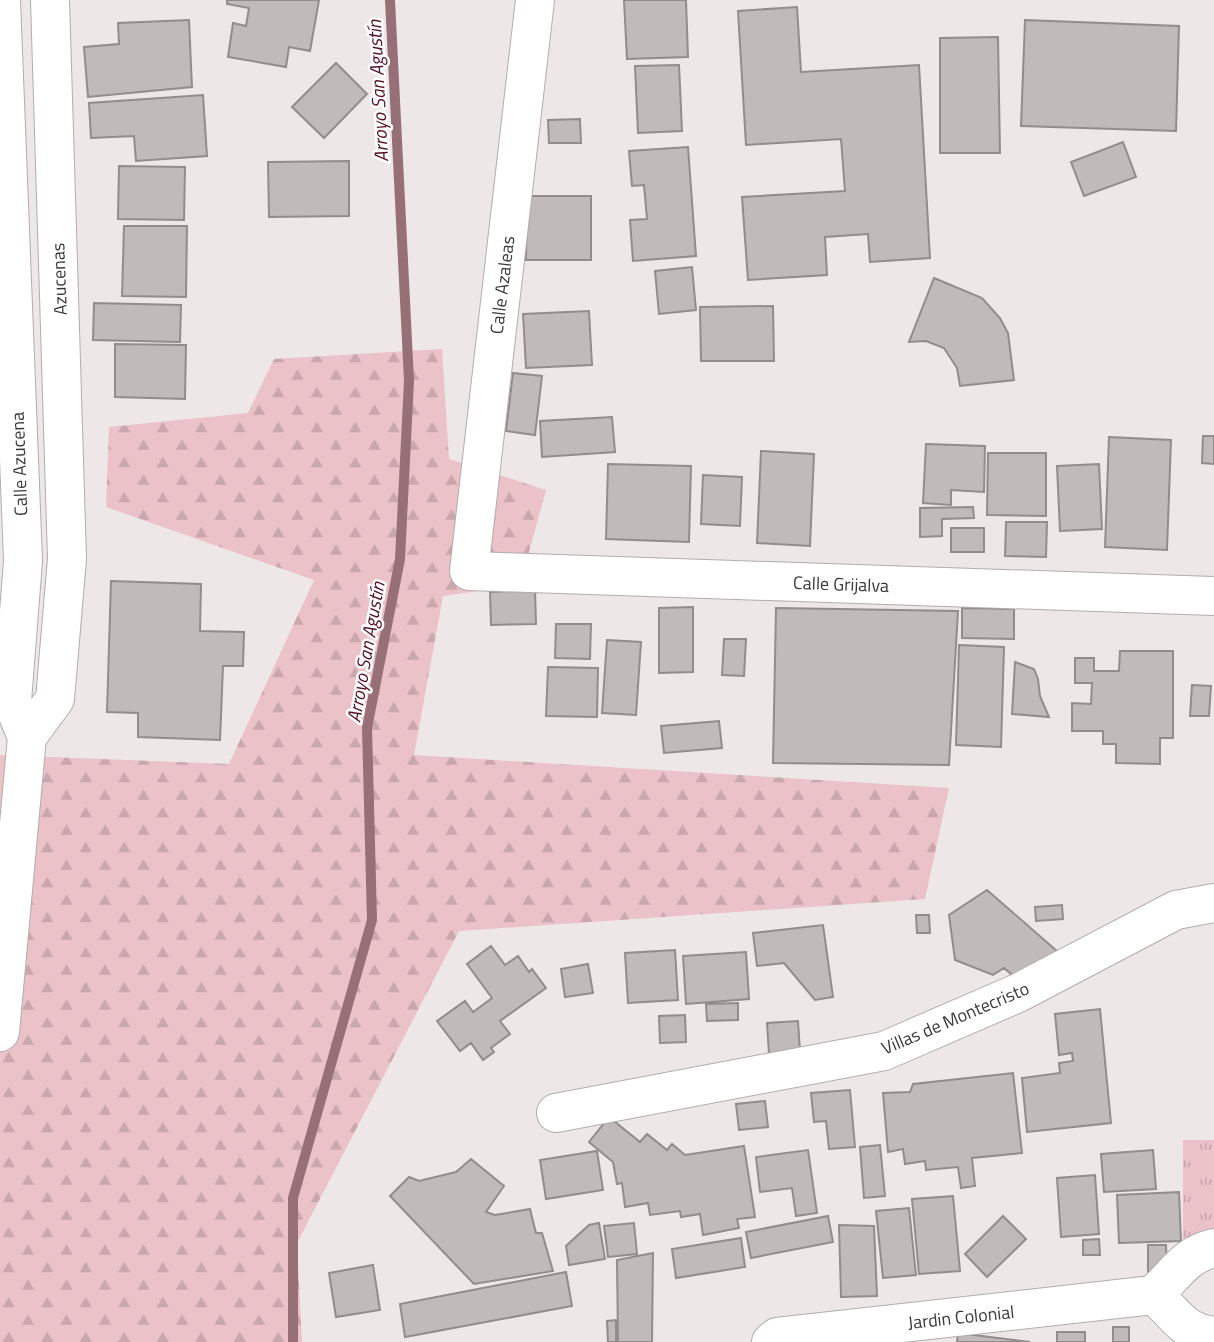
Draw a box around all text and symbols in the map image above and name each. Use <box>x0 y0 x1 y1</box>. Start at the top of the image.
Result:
water label: Arroyo San Agustín <box>359 19 395 163</box>
street label: Calle Azaleas <box>483 234 521 336</box>
street label: Azucenas <box>44 242 74 316</box>
street label: Calle Azucena <box>4 411 34 517</box>
street label: Calle Grijalva <box>793 569 889 599</box>
water label: Arroyo San Agustín <box>338 579 392 725</box>
street label: Villas de Montecristo <box>877 975 1033 1061</box>
street label: Jardin Colonial <box>906 1298 1016 1336</box>

